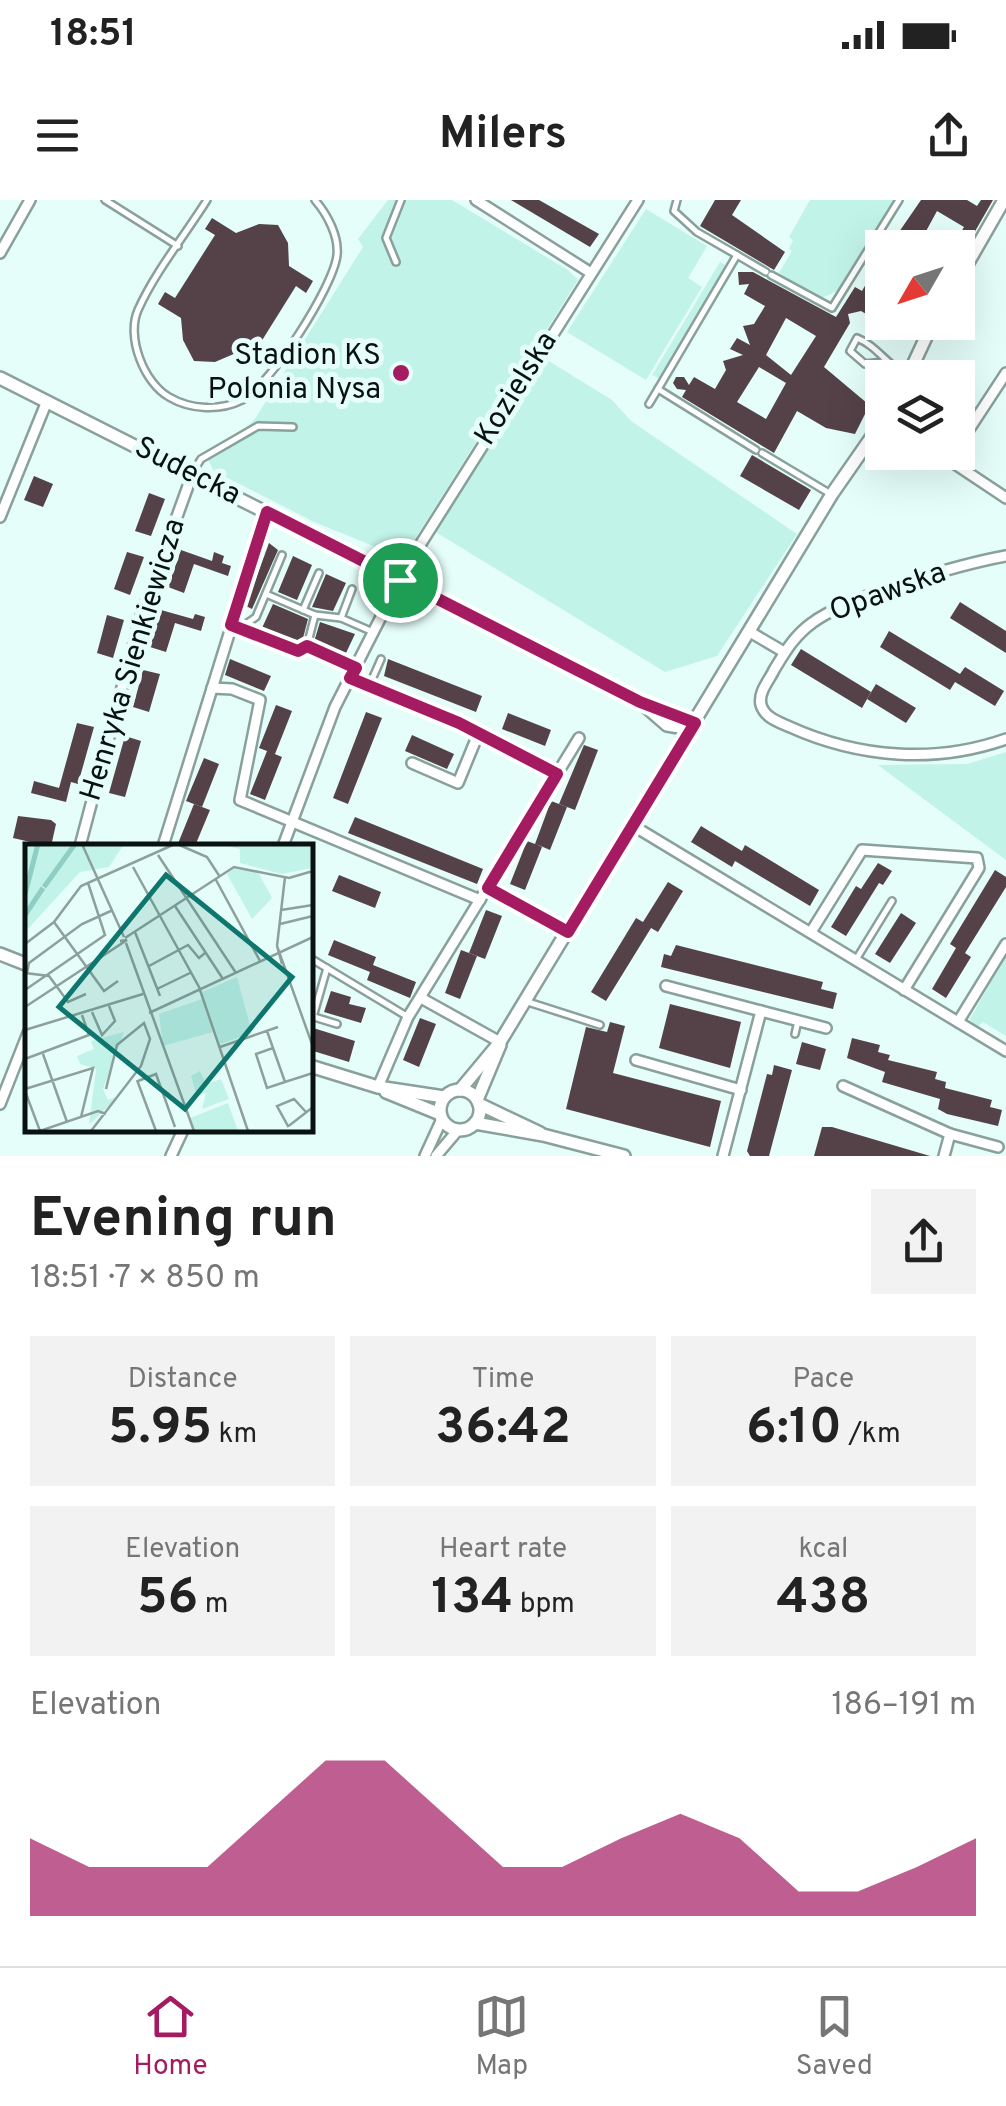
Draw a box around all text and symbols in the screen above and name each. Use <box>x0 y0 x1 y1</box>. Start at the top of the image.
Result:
text: 18:51 <box>50 11 137 60</box>
text: Milers <box>439 107 567 164</box>
icon: menu <box>30 108 85 163</box>
icon: share <box>921 108 976 163</box>
north arrow <box>865 230 975 340</box>
map controls <box>865 230 975 470</box>
street label: Kozielska <box>468 325 566 453</box>
place label: Stadion KS Polonia Nysa <box>207 338 381 409</box>
button: layers <box>865 360 975 470</box>
marker: Stadion KS Polonia Nysa <box>390 362 412 384</box>
street label: Sudecka <box>128 430 246 514</box>
street label: Henryka Sienkiewicza <box>73 514 195 806</box>
pin <box>358 538 443 623</box>
icon: arrive <box>373 553 428 608</box>
street label: Opawska <box>825 555 951 631</box>
inset map <box>25 844 312 1131</box>
text: Evening run <box>30 1186 337 1256</box>
button: share <box>871 1189 976 1294</box>
text: 18:51 · 7 × 850 m <box>30 1259 260 1299</box>
text: Distance <box>128 1362 238 1398</box>
text: Time <box>472 1362 534 1398</box>
text: Pace <box>793 1362 854 1398</box>
text: 5.95 <box>108 1398 212 1461</box>
text: 36:42 <box>435 1398 571 1461</box>
text: 6:10 <box>746 1398 842 1461</box>
text: km <box>212 1417 257 1453</box>
text: /km <box>842 1417 901 1453</box>
text: Elevation <box>125 1532 240 1568</box>
text: Heart rate <box>439 1532 567 1568</box>
text: kcal <box>798 1532 848 1568</box>
text: 56 <box>137 1568 198 1631</box>
text: 134 <box>431 1568 513 1631</box>
text: 438 <box>777 1568 870 1631</box>
text: m <box>198 1587 228 1623</box>
text: bpm <box>513 1587 575 1623</box>
text: Elevation <box>30 1686 162 1726</box>
text: 186–191 m <box>831 1686 976 1726</box>
tab: Home <box>133 1989 208 2085</box>
tab: Map <box>474 1989 529 2085</box>
tab: Saved <box>796 1989 873 2085</box>

